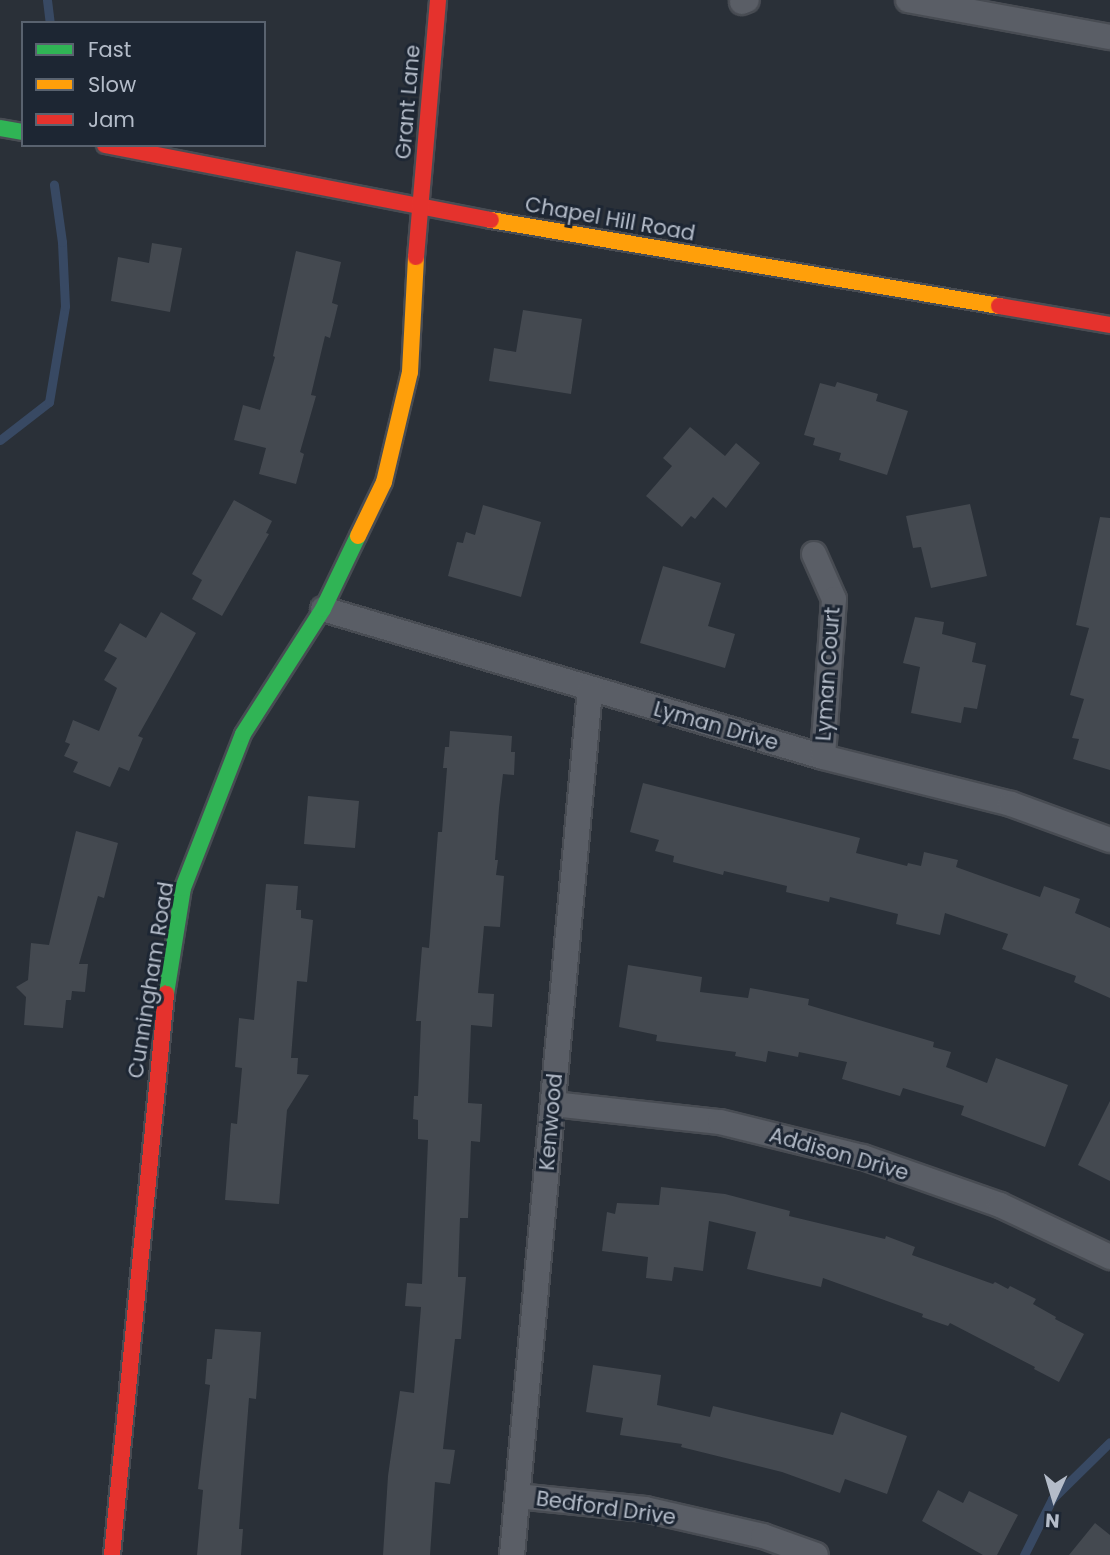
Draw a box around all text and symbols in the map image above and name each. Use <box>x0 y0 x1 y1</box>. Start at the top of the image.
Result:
legend <box>21 21 266 147</box>
text: Fast <box>88 35 131 64</box>
street label: Grant Lane <box>390 44 426 160</box>
text: Slow <box>88 70 136 99</box>
text: Jam <box>88 105 135 134</box>
street label: Chapel Hill Road <box>523 192 697 246</box>
street label: Lyman Court <box>811 606 845 742</box>
street label: Lyman Drive <box>651 696 781 756</box>
street label: Cunningham Road <box>123 880 179 1080</box>
street label: Kenwood <box>534 1072 568 1172</box>
street label: Addison Drive <box>766 1122 912 1186</box>
north arrow <box>1019 1464 1089 1534</box>
street label: Bedford Drive <box>535 1486 677 1530</box>
text: N <box>1044 1506 1061 1534</box>

